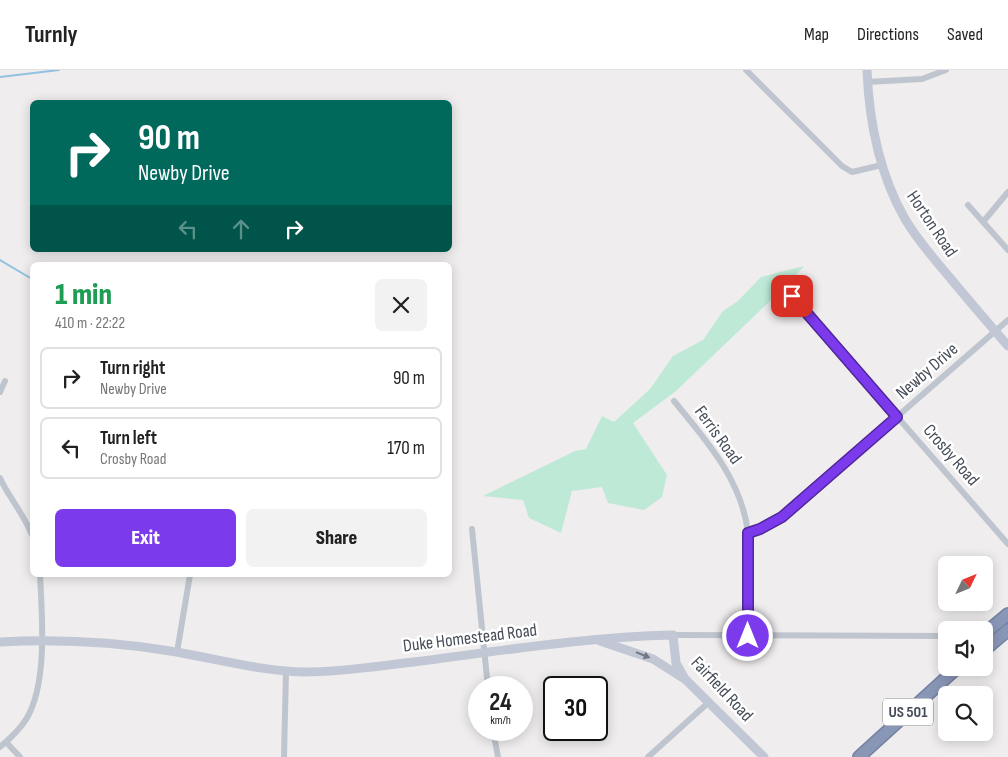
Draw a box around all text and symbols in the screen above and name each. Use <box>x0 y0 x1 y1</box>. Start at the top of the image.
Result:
text: Turnly <box>25 20 78 49</box>
text: Map <box>804 24 829 45</box>
text: Directions <box>857 24 919 45</box>
text: Saved <box>947 24 983 45</box>
text: 90 m <box>138 117 200 160</box>
icon: right <box>55 120 120 185</box>
text: Newby Drive <box>138 160 230 187</box>
street label: Horton Road <box>902 187 962 261</box>
icon: left <box>174 215 202 243</box>
icon: ahead <box>227 215 255 243</box>
icon: right <box>280 215 308 243</box>
pin <box>771 275 813 317</box>
text: 1 min <box>55 277 112 313</box>
button: close <box>375 279 427 331</box>
icon: arrive <box>778 282 806 310</box>
text: 410 m · 22:22 <box>55 314 125 333</box>
street label: Newby Drive <box>892 338 962 404</box>
text: Turn right <box>100 357 165 380</box>
icon: right <box>57 364 85 392</box>
text: 90 m <box>393 367 425 390</box>
text: Newby Drive <box>100 380 167 399</box>
street label: Ferris Road <box>690 402 746 468</box>
street label: Crosby Road <box>919 420 983 490</box>
text: Turn left <box>100 427 157 450</box>
icon: left <box>57 434 85 462</box>
text: 170 m <box>387 437 425 460</box>
text: Crosby Road <box>100 450 166 469</box>
button: Exit <box>55 509 236 567</box>
button: Share <box>246 509 427 567</box>
north arrow <box>938 556 992 611</box>
map controls <box>938 556 993 741</box>
position arrow <box>721 609 773 661</box>
street label: Duke Homestead Road <box>402 619 538 657</box>
button: sound <box>938 621 993 676</box>
one-way arrow <box>636 652 650 660</box>
street label: Fairfield Road <box>687 652 757 726</box>
speed limit sign: 30 <box>543 676 608 741</box>
button: search <box>938 686 993 741</box>
text: 24 <box>489 687 512 718</box>
road number: US 501 <box>883 698 933 726</box>
text: km/h <box>490 713 511 728</box>

